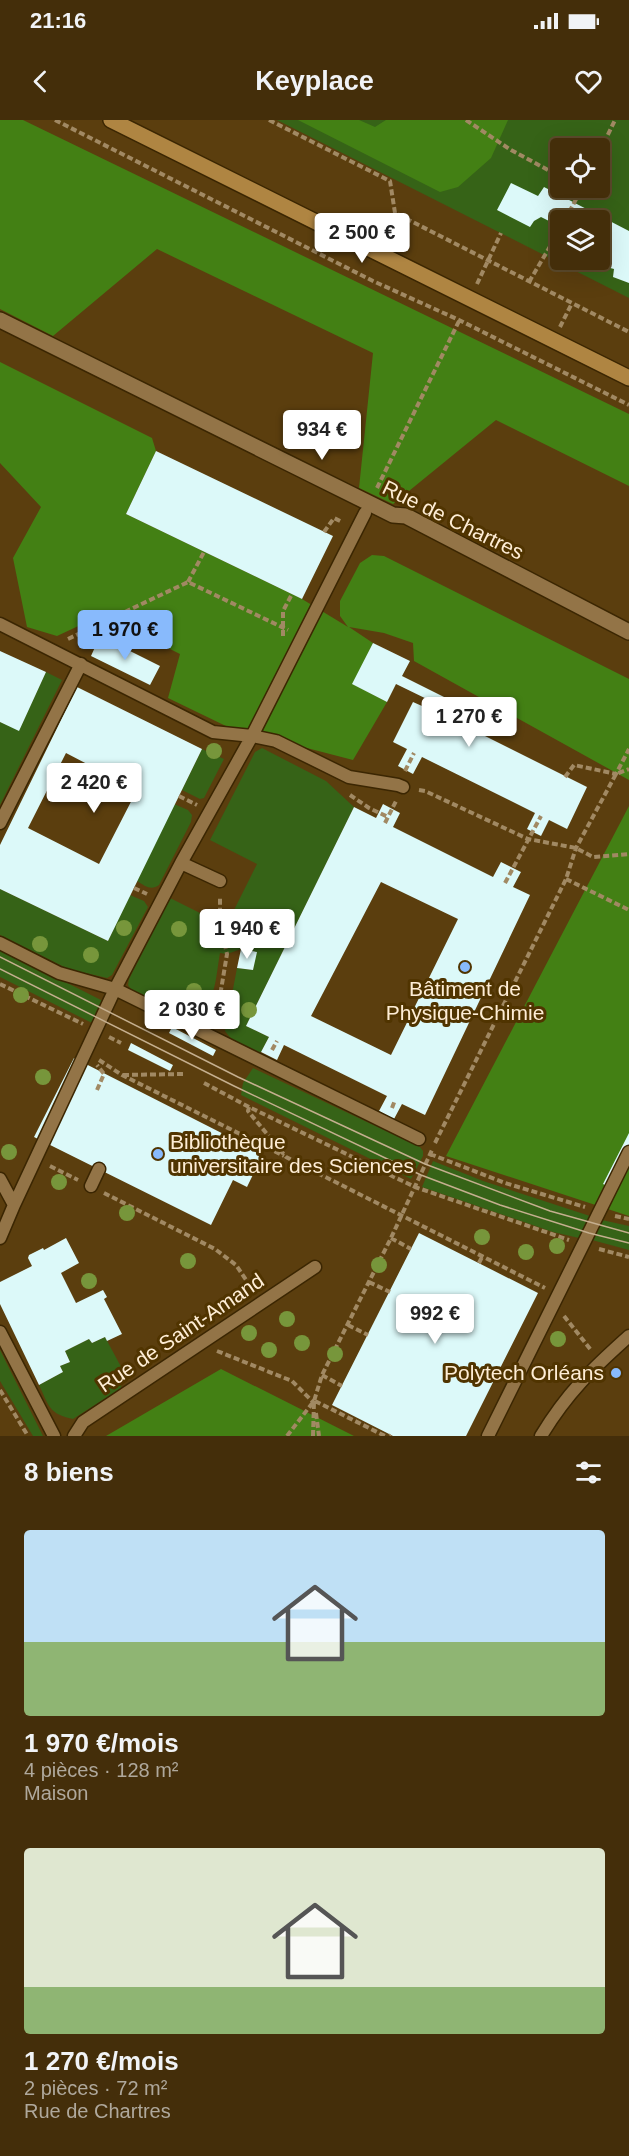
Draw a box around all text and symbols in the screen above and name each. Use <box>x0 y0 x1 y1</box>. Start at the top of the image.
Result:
text: 21:16 <box>30 8 86 33</box>
icon: back <box>24 65 57 98</box>
icon: heart <box>572 65 605 98</box>
text: Keyplace <box>255 66 374 96</box>
map controls <box>550 138 610 270</box>
button: locate <box>550 138 610 198</box>
button: layers <box>550 210 610 270</box>
pin: 2 500 € <box>307 213 417 264</box>
text: 2 500 € <box>329 221 395 243</box>
pin: 934 € <box>280 410 364 461</box>
text: 934 € <box>297 418 347 440</box>
street label: Rue de Chartres <box>379 475 528 564</box>
pin: 1 970 € <box>70 610 180 661</box>
text: 1 970 € <box>92 618 158 640</box>
pin: 1 270 € <box>414 697 524 748</box>
text: 1 270 € <box>436 705 502 727</box>
pin: 2 420 € <box>39 763 149 814</box>
text: 2 420 € <box>61 771 127 793</box>
pin: 1 940 € <box>192 909 302 960</box>
text: 1 940 € <box>214 917 280 939</box>
marker: Bâtiment de Physique-Chimie <box>458 960 472 974</box>
place label: Bâtiment de Physique-Chimie <box>386 977 544 1024</box>
pin: 2 030 € <box>137 990 247 1041</box>
text: 2 030 € <box>159 998 225 1020</box>
place label: Bibliothèque universitaire des Sciences <box>170 1130 414 1177</box>
marker: Bibliothèque universitaire des Sciences <box>151 1147 165 1161</box>
street label: Rue de Saint-Amand <box>93 1269 268 1397</box>
pin: 992 € <box>393 1294 477 1345</box>
text: 992 € <box>410 1302 460 1324</box>
place label: Polytech Orléans <box>444 1361 604 1384</box>
marker: Polytech Orléans <box>609 1366 623 1380</box>
icon: filters <box>572 1456 605 1489</box>
text: 8 biens <box>24 1457 114 1487</box>
icon: home <box>261 1569 369 1677</box>
text: 1 970 €/mois <box>24 1728 179 1758</box>
text: 4 pièces · 128 m² <box>24 1759 179 1781</box>
text: Maison <box>24 1782 88 1804</box>
icon: home <box>261 1887 369 1995</box>
text: 1 270 €/mois <box>24 2046 179 2076</box>
text: 2 pièces · 72 m² <box>24 2077 167 2099</box>
text: Rue de Chartres <box>24 2100 171 2122</box>

